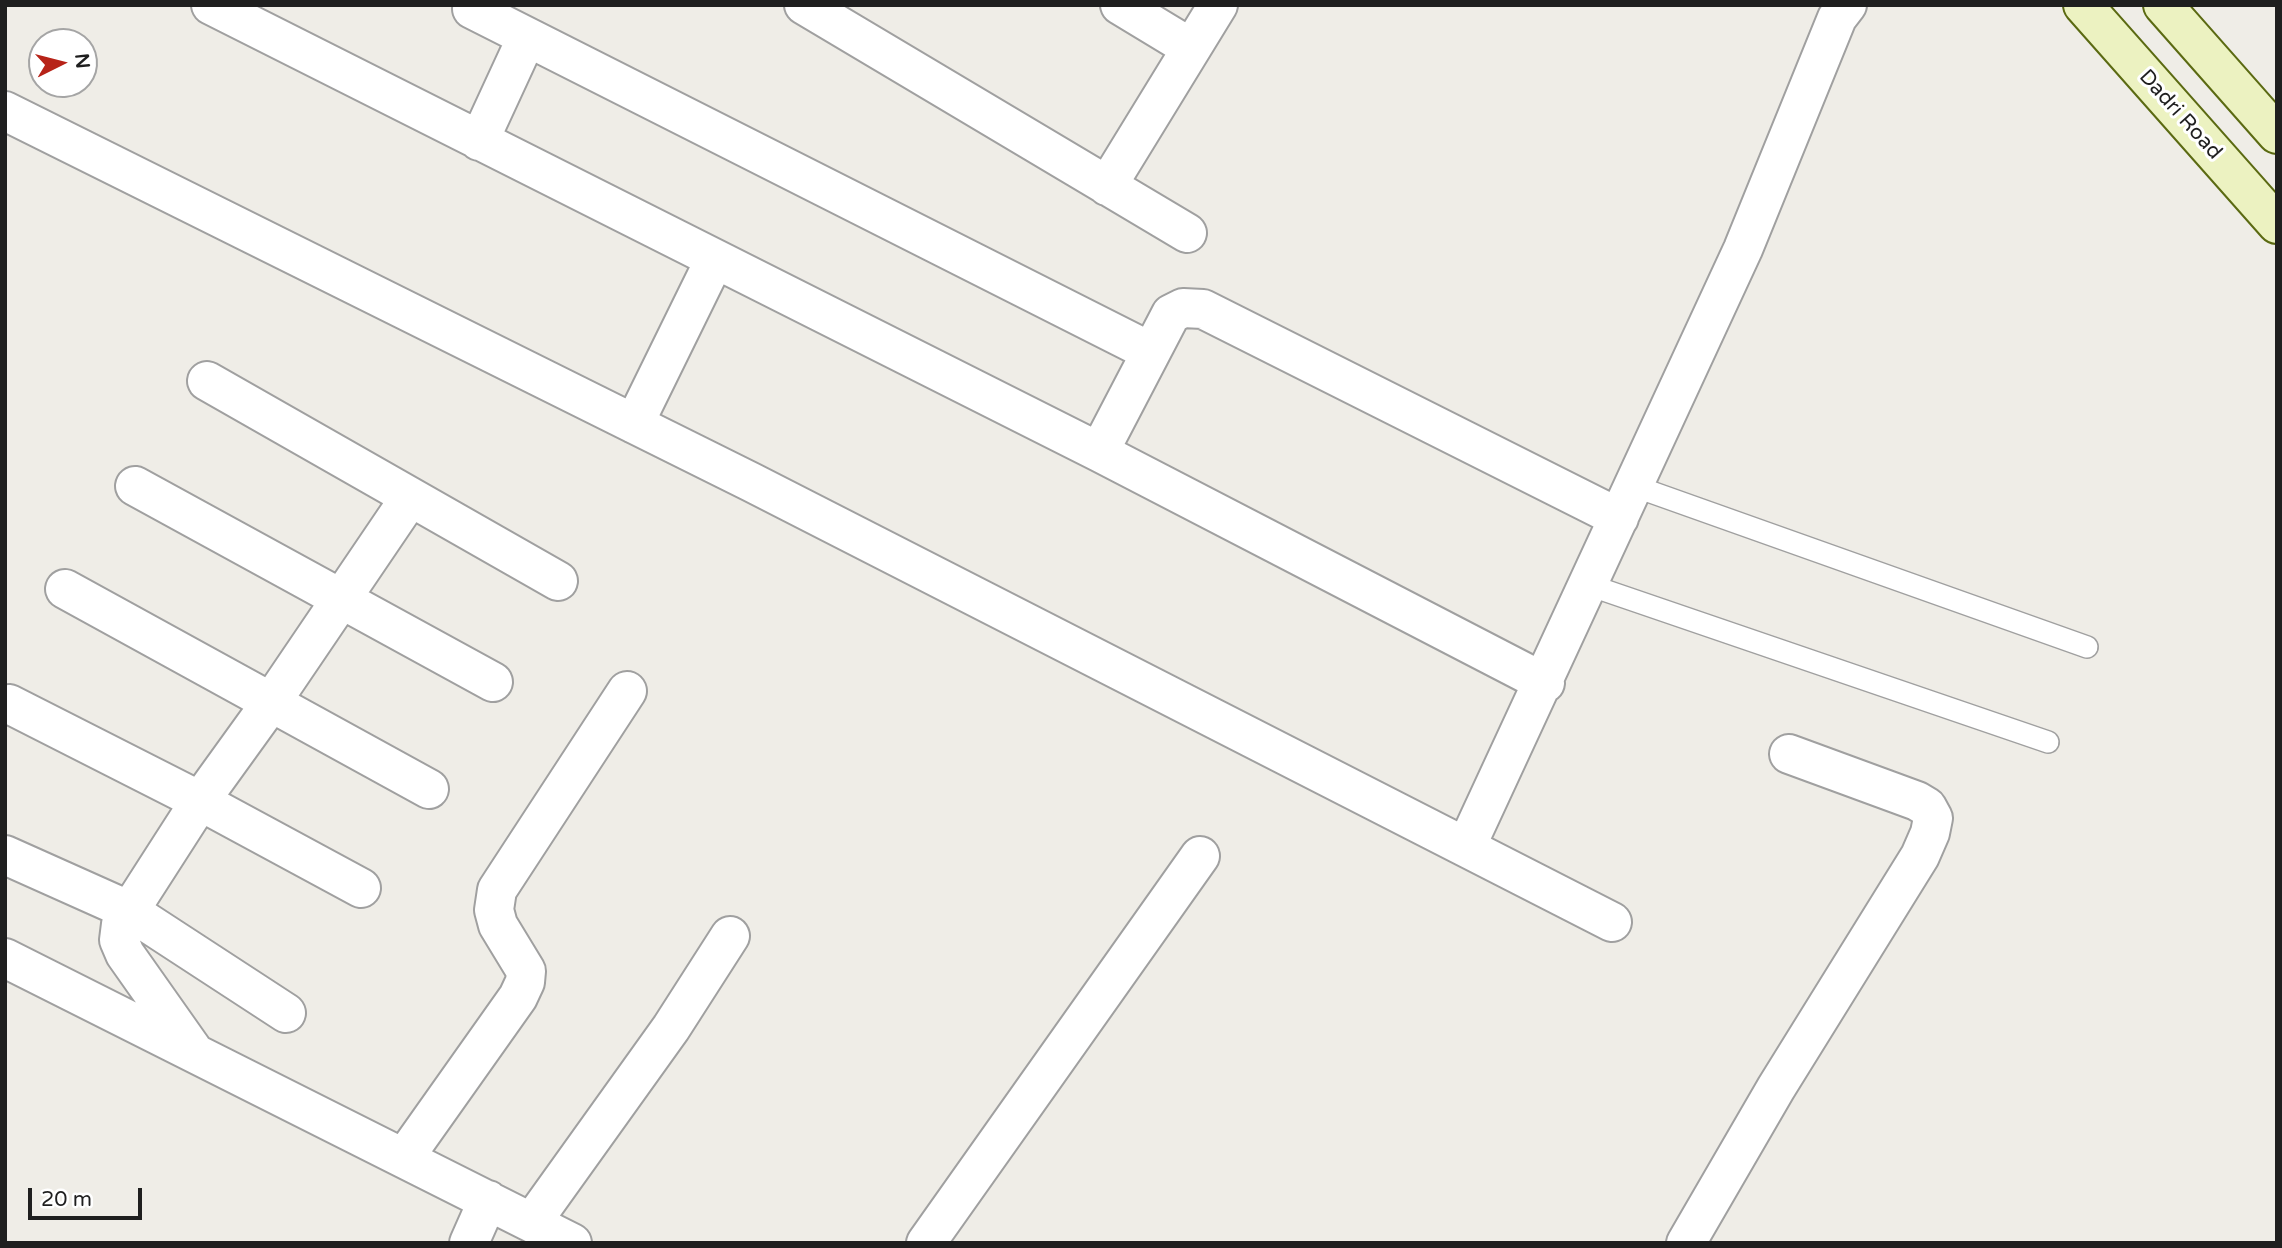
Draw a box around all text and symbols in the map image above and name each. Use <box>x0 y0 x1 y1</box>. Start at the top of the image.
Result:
north arrow <box>28 28 98 98</box>
text: N <box>70 52 94 70</box>
street label: Dadri Road <box>2133 65 2227 165</box>
scale bar <box>32 1174 145 1218</box>
text: 20 m <box>41 1187 92 1212</box>

